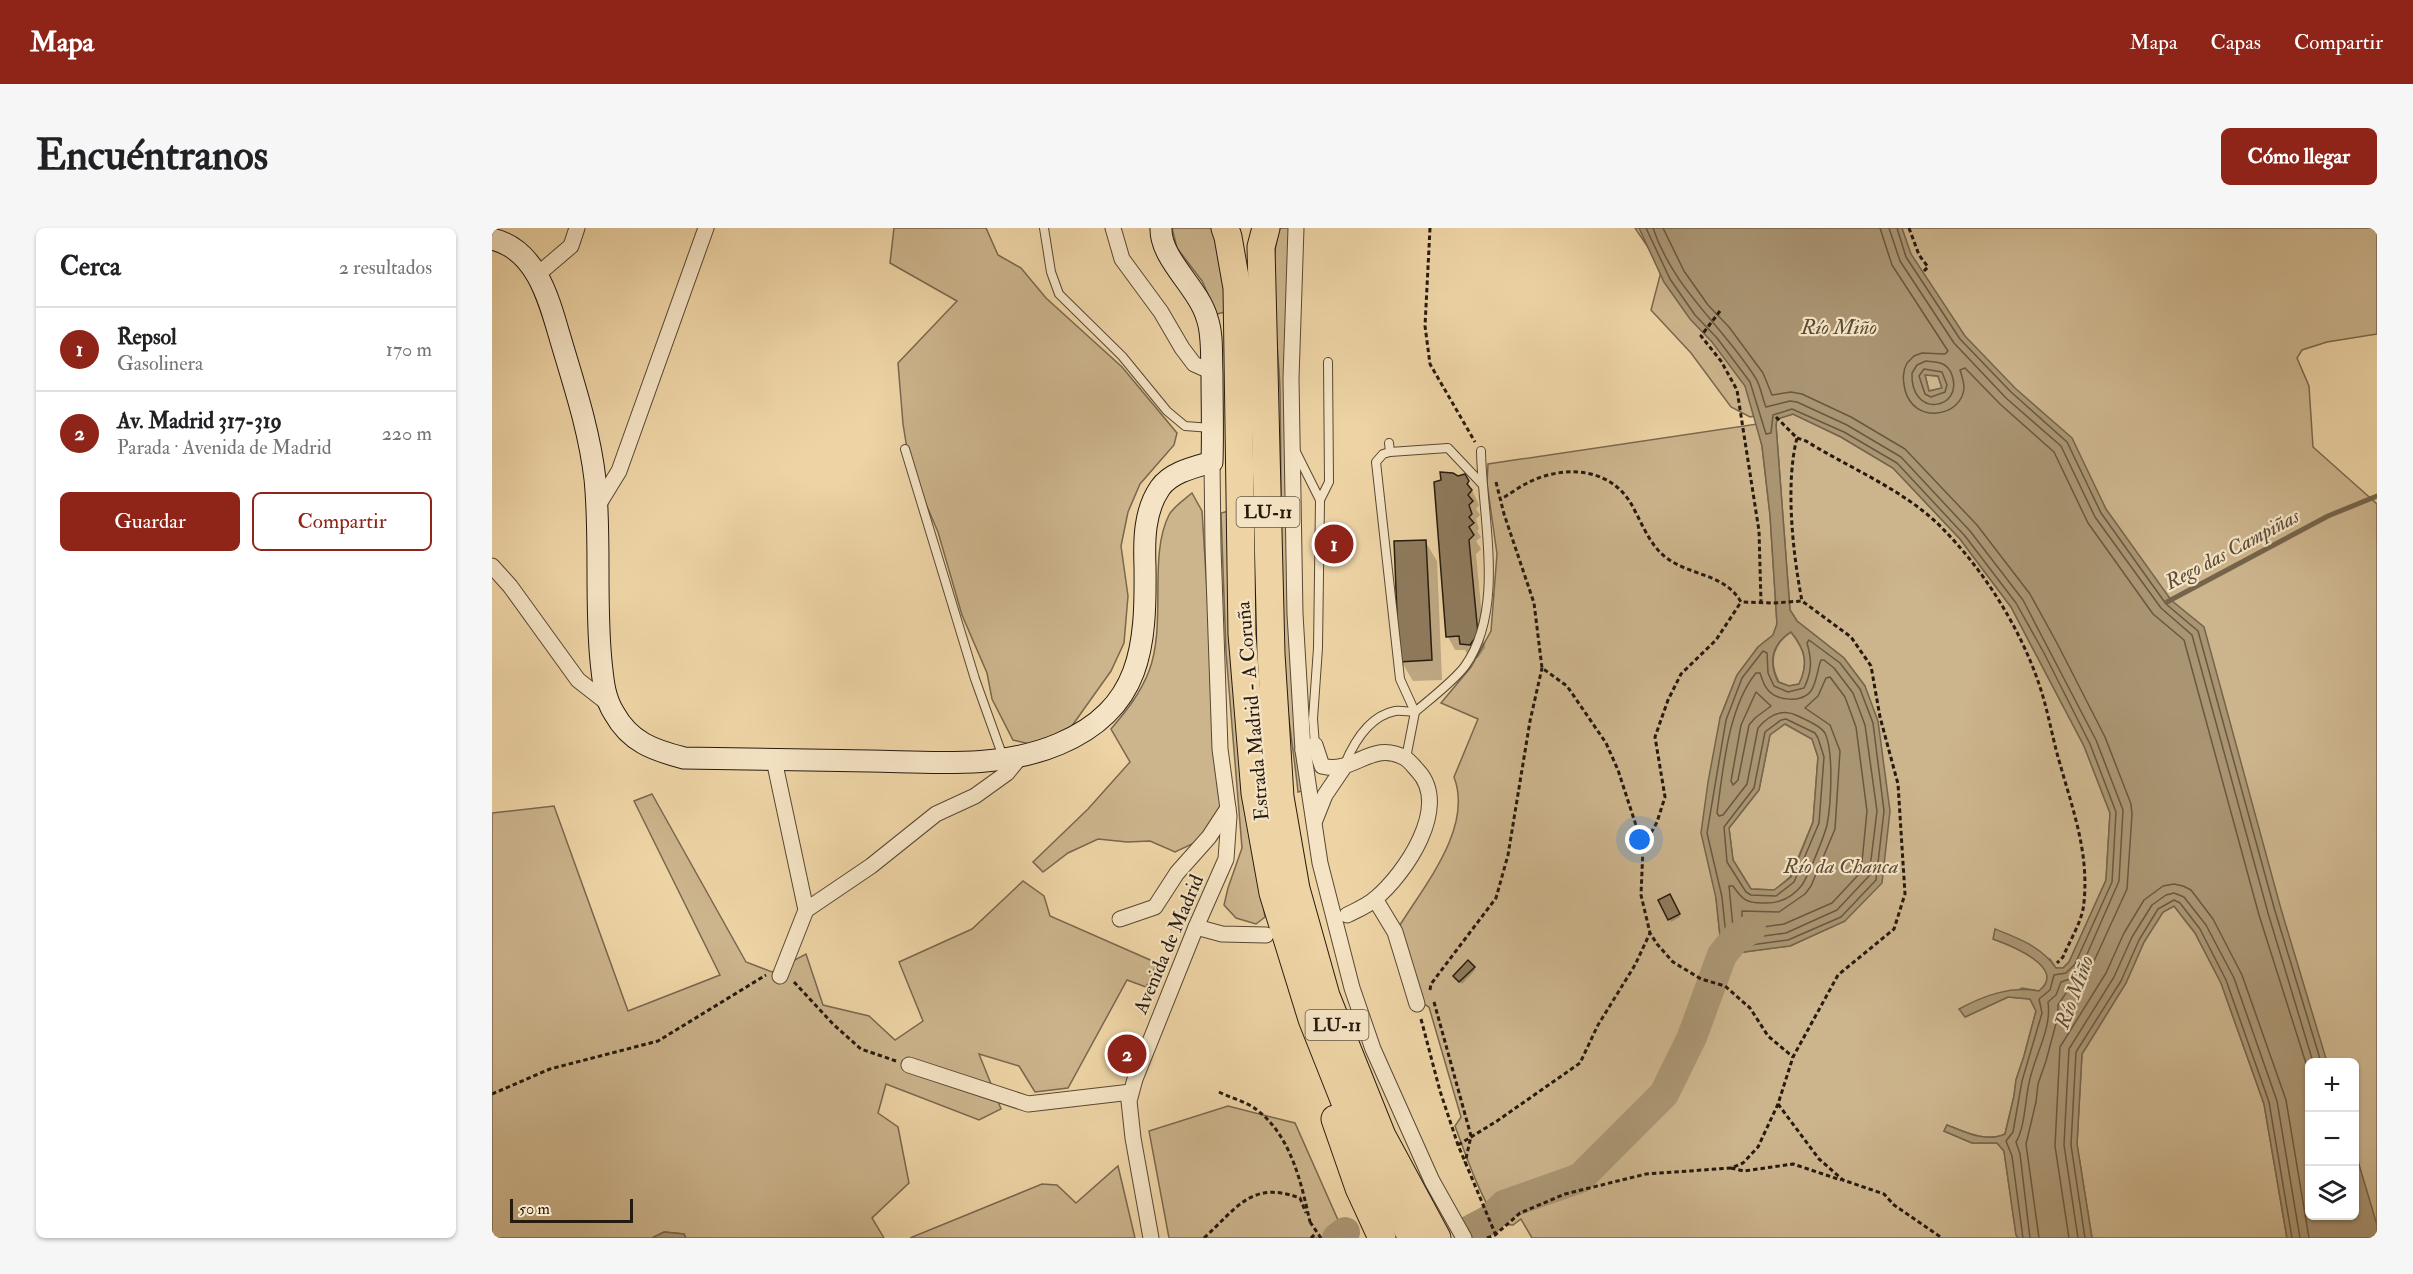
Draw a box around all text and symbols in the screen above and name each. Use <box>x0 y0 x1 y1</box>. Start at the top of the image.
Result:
text: Mapa <box>30 25 94 60</box>
text: Mapa <box>2130 29 2178 56</box>
text: Capas <box>2211 29 2261 56</box>
text: Compartir <box>2294 29 2383 56</box>
button: Cómo llegar <box>2221 128 2377 185</box>
text: Encuéntranos <box>36 130 268 182</box>
text: Cerca <box>60 251 121 283</box>
text: 2 resultados <box>339 255 432 280</box>
water label: Río Miño <box>1800 314 1877 341</box>
text: Repsol <box>117 323 177 351</box>
text: 1 <box>76 337 83 362</box>
text: 170 m <box>386 337 432 362</box>
text: Gasolinera <box>117 351 203 376</box>
text: Av. Madrid 317-319 <box>117 407 282 435</box>
text: 2 <box>74 421 85 446</box>
text: 220 m <box>382 421 432 446</box>
text: Parada · Avenida de Madrid <box>117 435 332 460</box>
button: Guardar <box>60 492 240 551</box>
button: Compartir <box>252 492 432 551</box>
road number: LU-11 <box>1236 497 1300 527</box>
water label: Rego das Campiñas <box>2160 502 2305 597</box>
pin: 1 <box>1314 522 1354 566</box>
street label: Estrada Madrid - A Coruña <box>1230 600 1275 822</box>
your location <box>1625 825 1654 854</box>
water label: Río da Chanca <box>1783 853 1899 880</box>
street label: Avenida de Madrid <box>1127 871 1209 1019</box>
water label: Río Miño <box>2048 952 2100 1033</box>
road number: LU-11 <box>1306 1010 1368 1040</box>
pin: 2 <box>1108 1032 1146 1076</box>
map controls <box>2305 1058 2359 1220</box>
button: + <box>2305 1058 2359 1112</box>
button: − <box>2305 1112 2359 1166</box>
button: layers <box>2305 1166 2359 1220</box>
scale bar <box>510 1196 633 1224</box>
text: 50 m <box>519 1199 550 1219</box>

